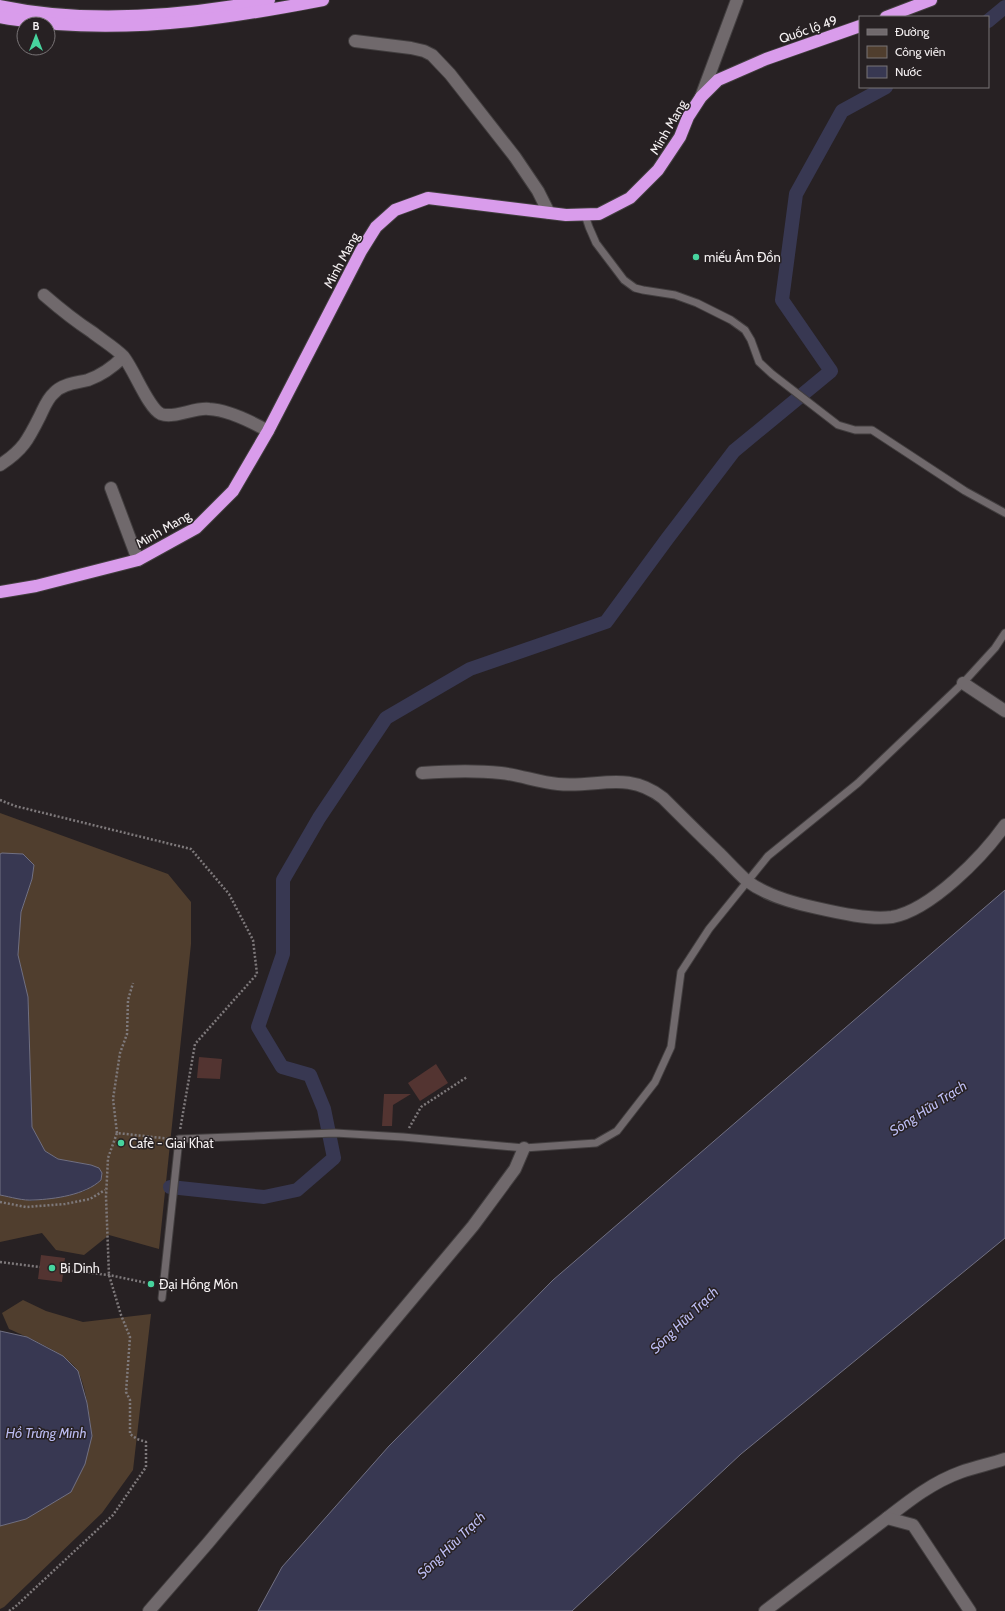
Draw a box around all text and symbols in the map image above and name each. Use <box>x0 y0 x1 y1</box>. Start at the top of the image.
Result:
street label: Quốc lộ 49 <box>777 12 839 46</box>
north arrow <box>16 16 56 56</box>
legend <box>859 16 989 88</box>
text: B <box>33 19 40 33</box>
text: Đường <box>895 24 930 39</box>
text: Công viên <box>895 44 946 59</box>
text: Nước <box>895 64 922 79</box>
street label: Minh Mang <box>646 96 690 157</box>
street label: Minh Mang <box>320 229 363 291</box>
place label: miếu Âm Đồn <box>704 249 781 265</box>
marker: miếu Âm Đồn <box>691 252 701 262</box>
street label: Minh Mang <box>133 507 194 551</box>
water label: Sông Hữu Trạch <box>886 1076 970 1140</box>
place label: Cafè - Giai Khat <box>129 1135 214 1151</box>
marker: Cafè - Giai Khat <box>116 1138 126 1148</box>
place label: Bi Dinh <box>60 1260 100 1276</box>
marker: Bi Dinh <box>47 1263 57 1273</box>
place label: Đại Hồng Môn <box>159 1276 238 1292</box>
marker: Đại Hồng Môn <box>146 1279 156 1289</box>
water label: Sông Hữu Trạch <box>646 1283 722 1357</box>
water label: Hồ Trừng Minh <box>5 1424 87 1442</box>
water label: Sông Hữu Trạch <box>413 1508 489 1582</box>

